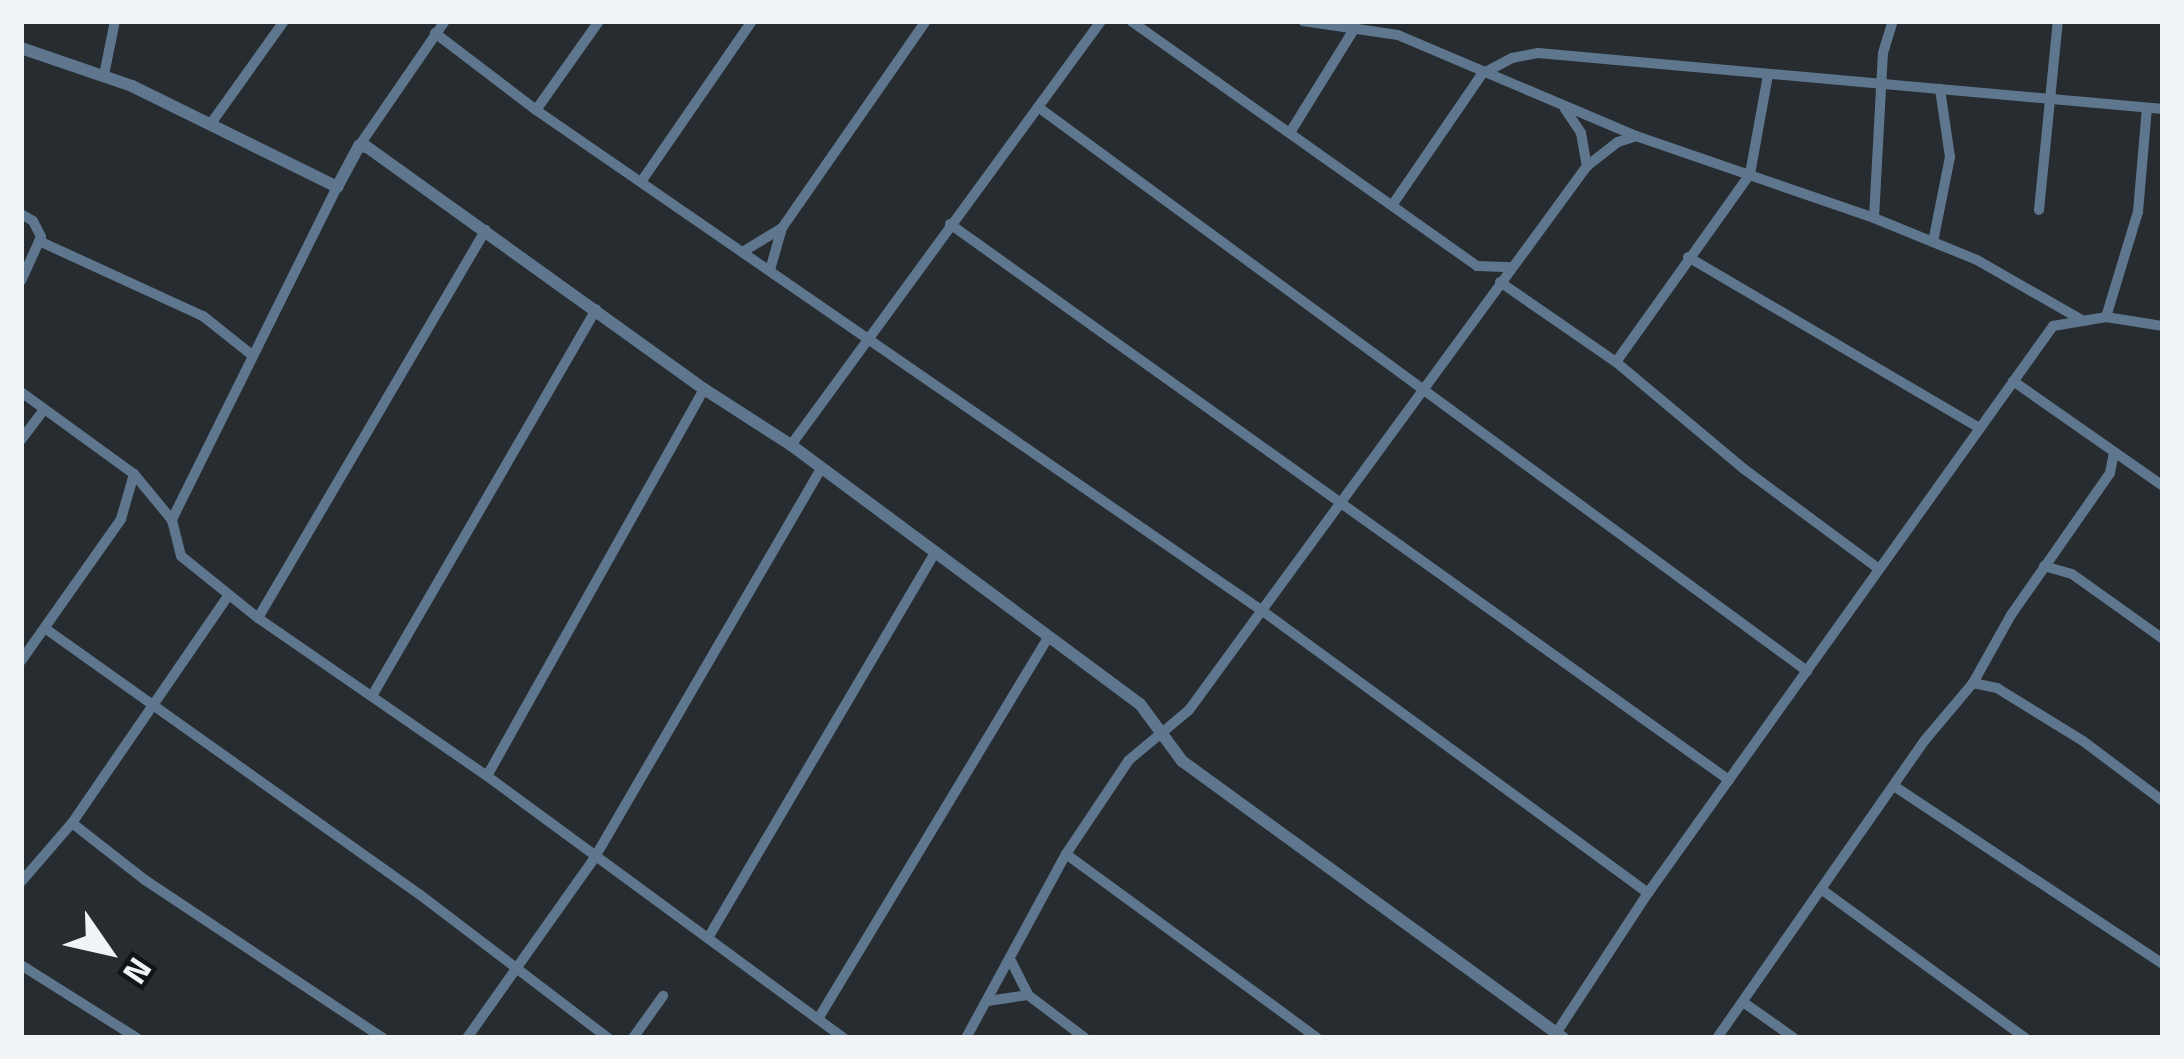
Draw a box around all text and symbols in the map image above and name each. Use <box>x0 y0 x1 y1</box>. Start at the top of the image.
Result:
north arrow <box>48 891 168 1011</box>
text: N <box>111 948 165 995</box>

